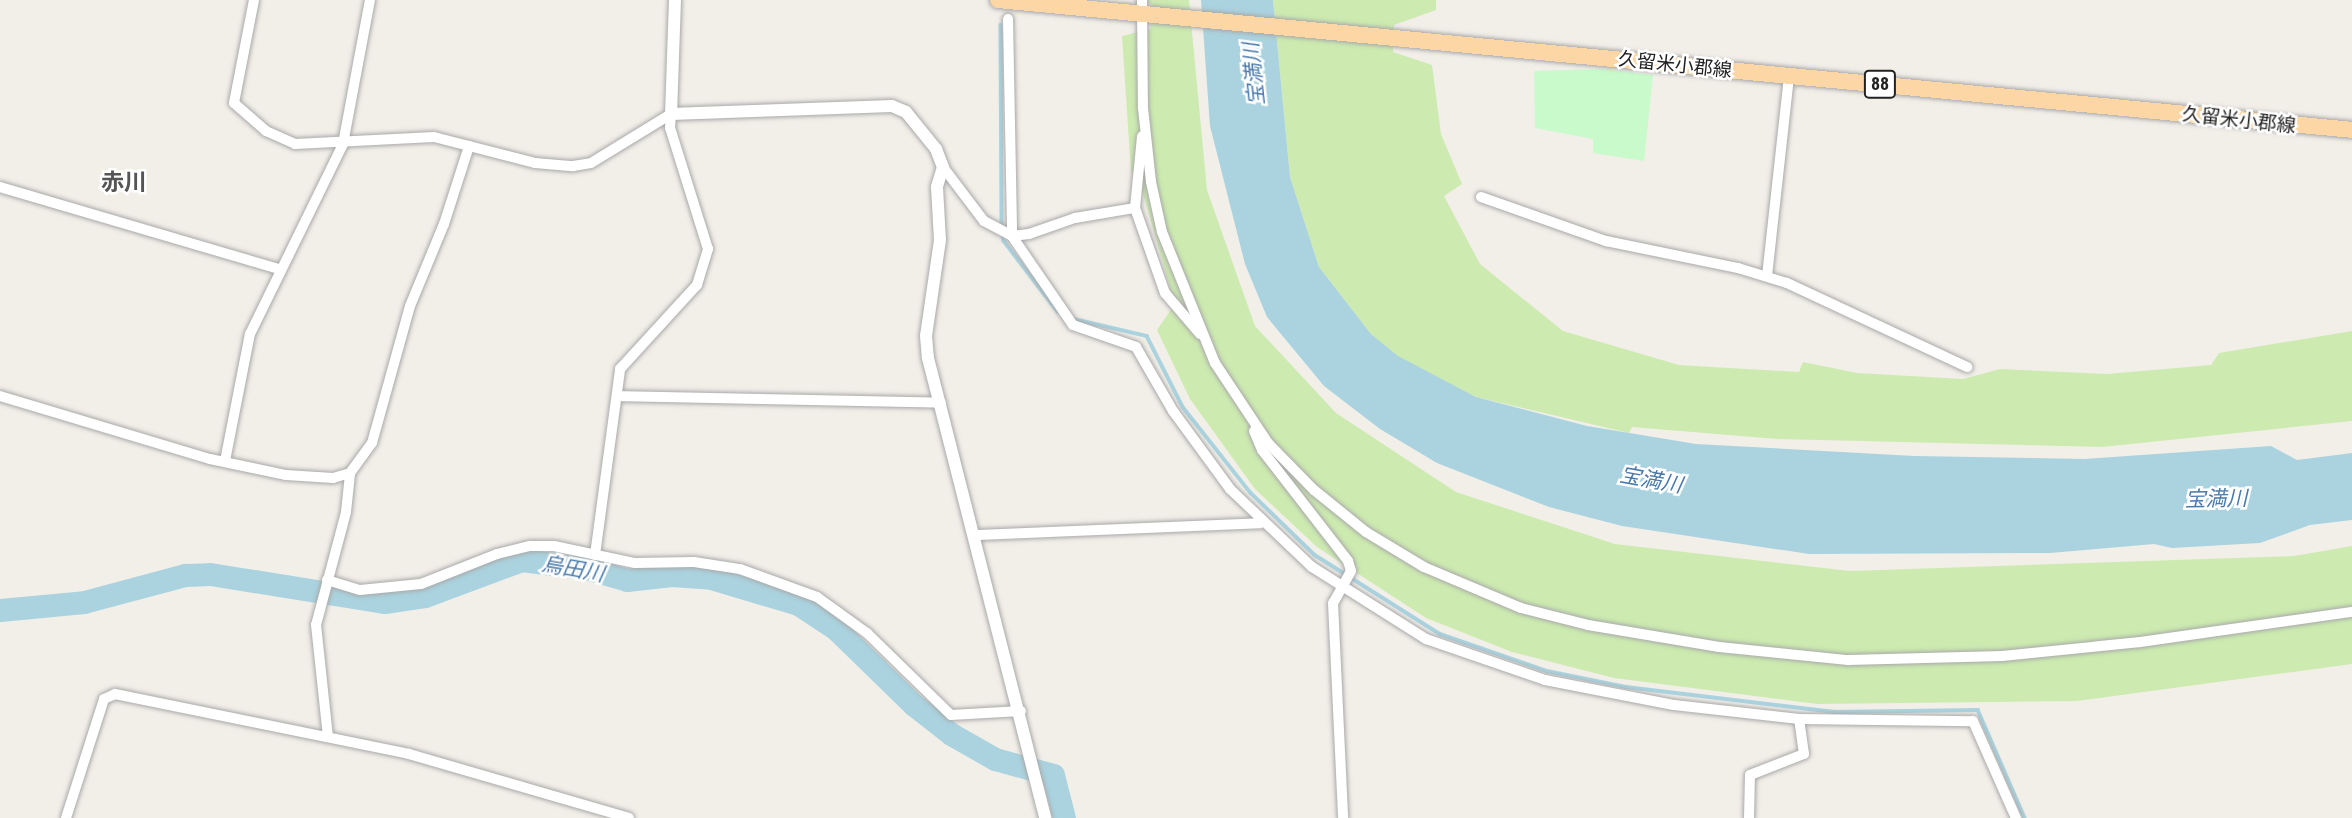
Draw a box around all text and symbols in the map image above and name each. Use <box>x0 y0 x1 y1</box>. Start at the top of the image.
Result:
water label: 宝満川 <box>1238 41 1270 107</box>
street label: 久留米小郡線 <box>1617 48 1733 82</box>
road number: 88 <box>1862 70 1898 98</box>
street label: 久留米小郡線 <box>2181 103 2297 137</box>
district label: 赤川 <box>101 169 147 197</box>
water label: 宝満川 <box>1618 462 1684 498</box>
water label: 宝満川 <box>2184 486 2248 512</box>
water label: 烏田川 <box>540 551 606 587</box>

